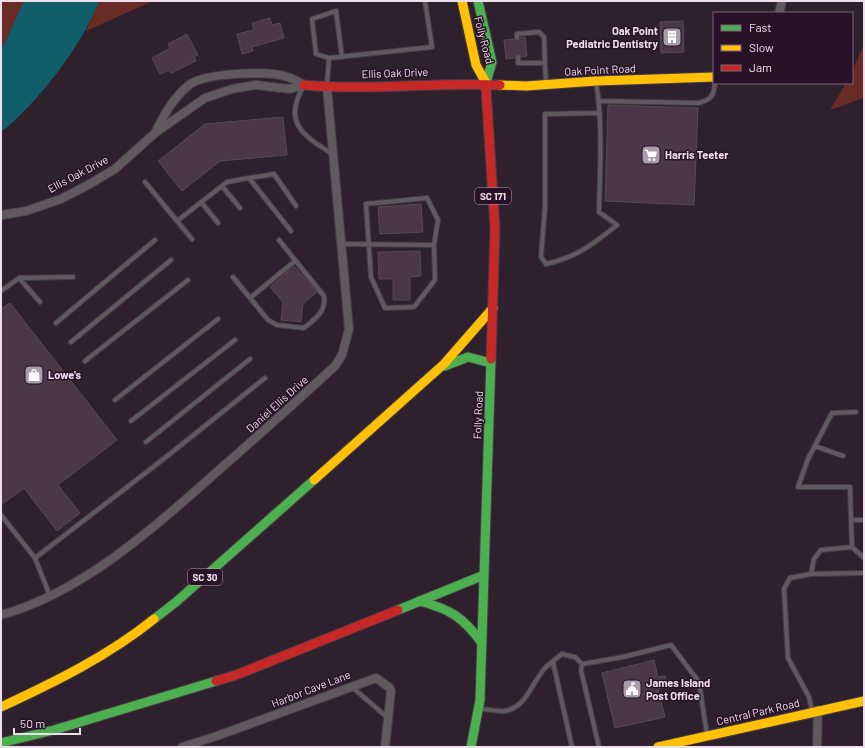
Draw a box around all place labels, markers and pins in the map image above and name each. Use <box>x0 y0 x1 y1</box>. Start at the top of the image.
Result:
place label: Oak Point Pediatric Dentistry <box>566 24 658 50</box>
building icon: Oak Point Pediatric Dentistry <box>661 26 683 48</box>
supermarket icon: Harris Teeter <box>640 144 662 166</box>
place label: Harris Teeter <box>665 148 729 161</box>
shop icon: Lowe's <box>23 364 45 386</box>
place label: Lowe's <box>48 368 81 381</box>
place label: James Island Post Office <box>646 676 710 702</box>
public building icon: James Island Post Office <box>621 678 643 700</box>

